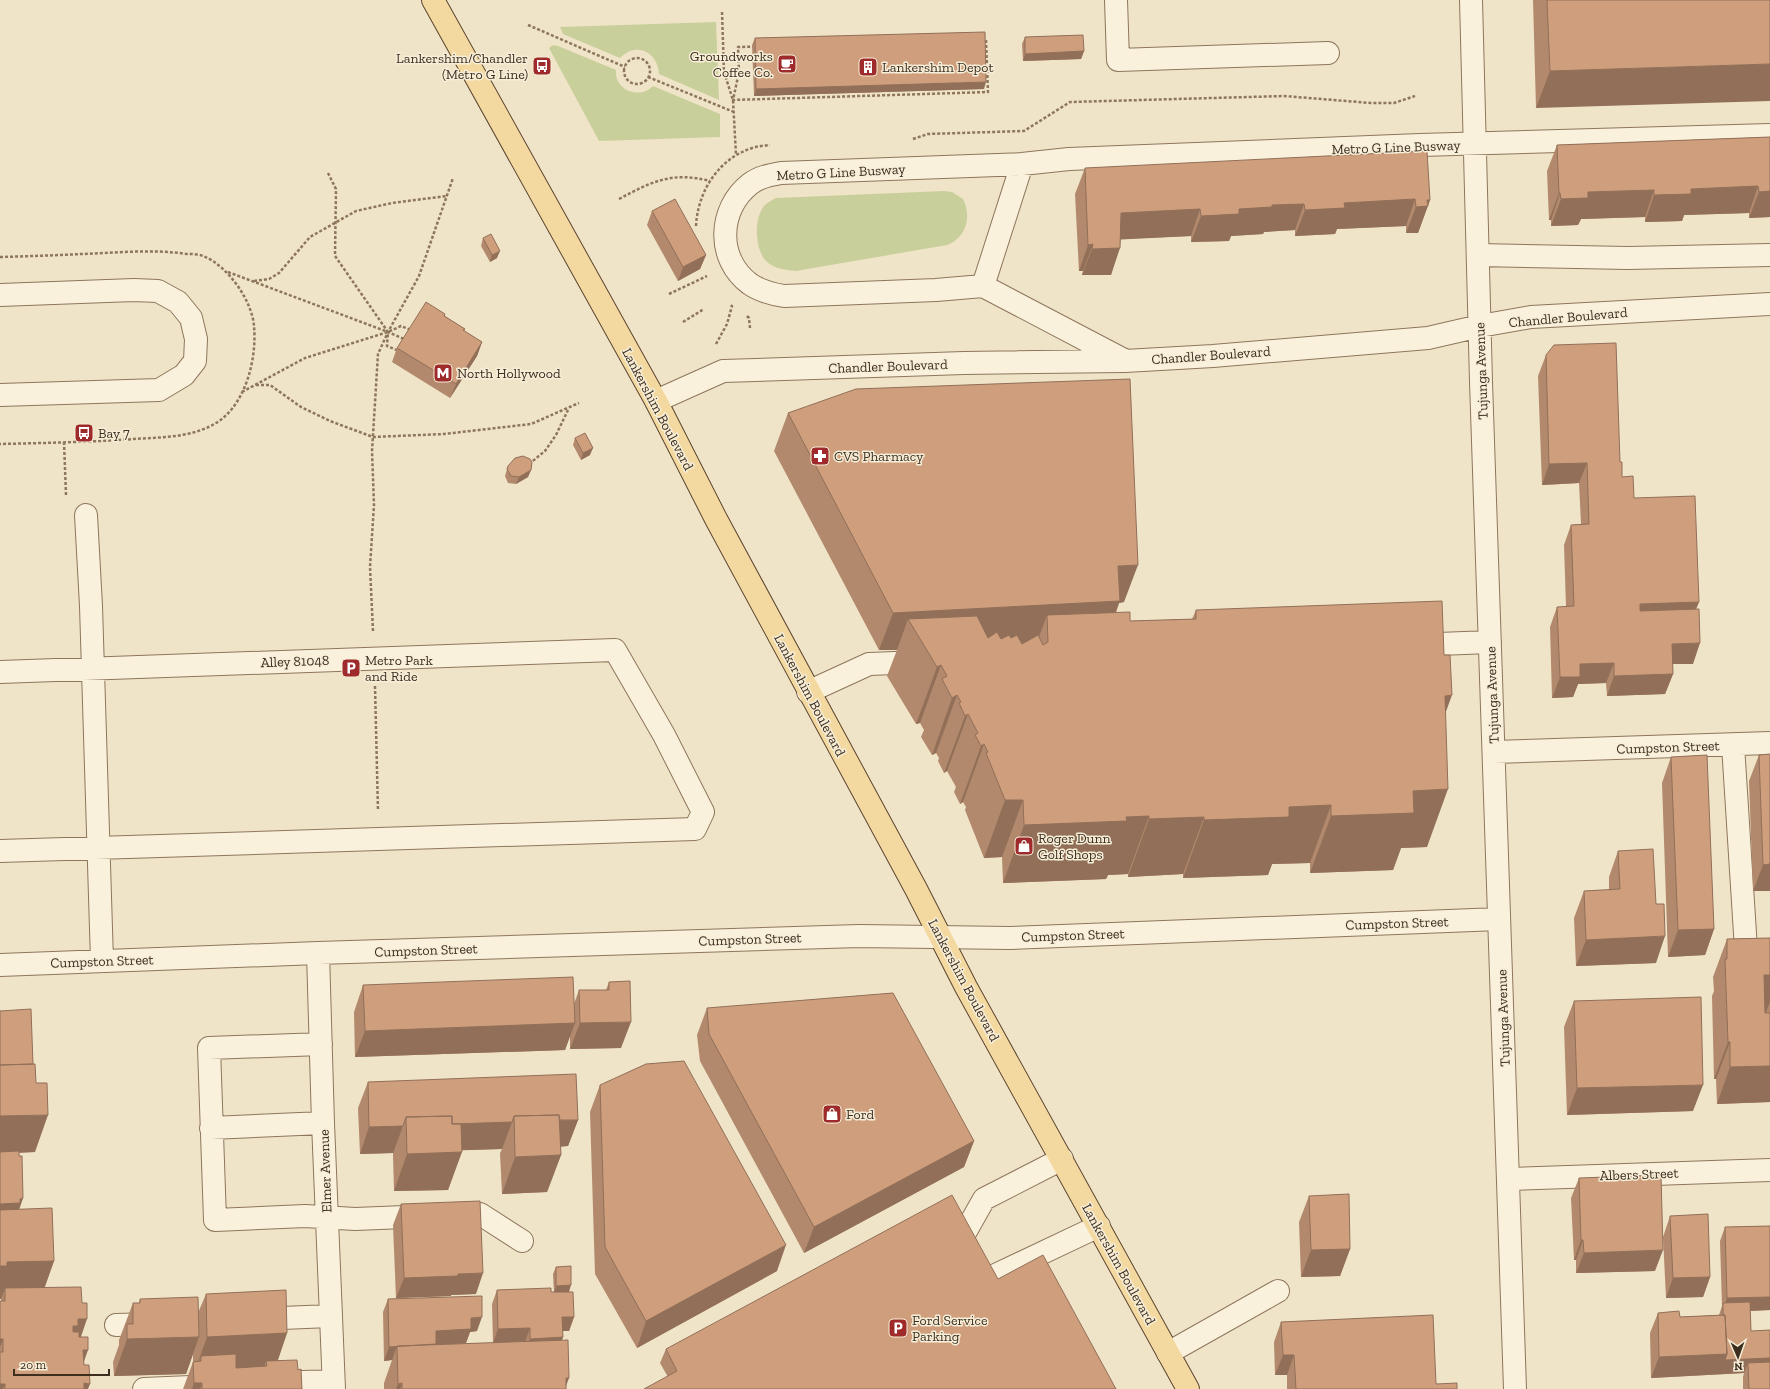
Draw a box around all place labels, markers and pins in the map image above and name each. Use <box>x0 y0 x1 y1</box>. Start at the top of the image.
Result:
place label: Groundworks Coffee Co. <box>690 48 773 81</box>
place label: Lankershim/Chandler (Metro G Line) <box>396 50 528 83</box>
cafe icon: Groundworks Coffee Co. <box>776 53 798 75</box>
bus stop icon: Lankershim/Chandler (Metro G Line) <box>531 55 553 77</box>
building icon: Lankershim Depot <box>857 56 879 78</box>
place label: Lankershim Depot <box>882 59 994 76</box>
metro station icon: North Hollywood <box>432 362 454 384</box>
place label: North Hollywood <box>457 365 561 382</box>
bus stop icon: Bay 7 <box>73 422 95 444</box>
place label: Bay 7 <box>98 425 130 442</box>
pharmacy icon: CVS Pharmacy <box>809 445 831 467</box>
place label: CVS Pharmacy <box>834 448 924 465</box>
place label: Metro Park and Ride <box>365 652 434 685</box>
parking icon: Metro Park and Ride <box>340 657 362 679</box>
place label: Roger Dunn Golf Shops <box>1038 830 1111 863</box>
shop icon: Roger Dunn Golf Shops <box>1013 835 1035 857</box>
shop icon: Ford <box>821 1103 843 1125</box>
place label: Ford <box>846 1106 875 1123</box>
place label: Ford Service Parking <box>912 1312 988 1345</box>
parking icon: Ford Service Parking <box>887 1317 909 1339</box>

